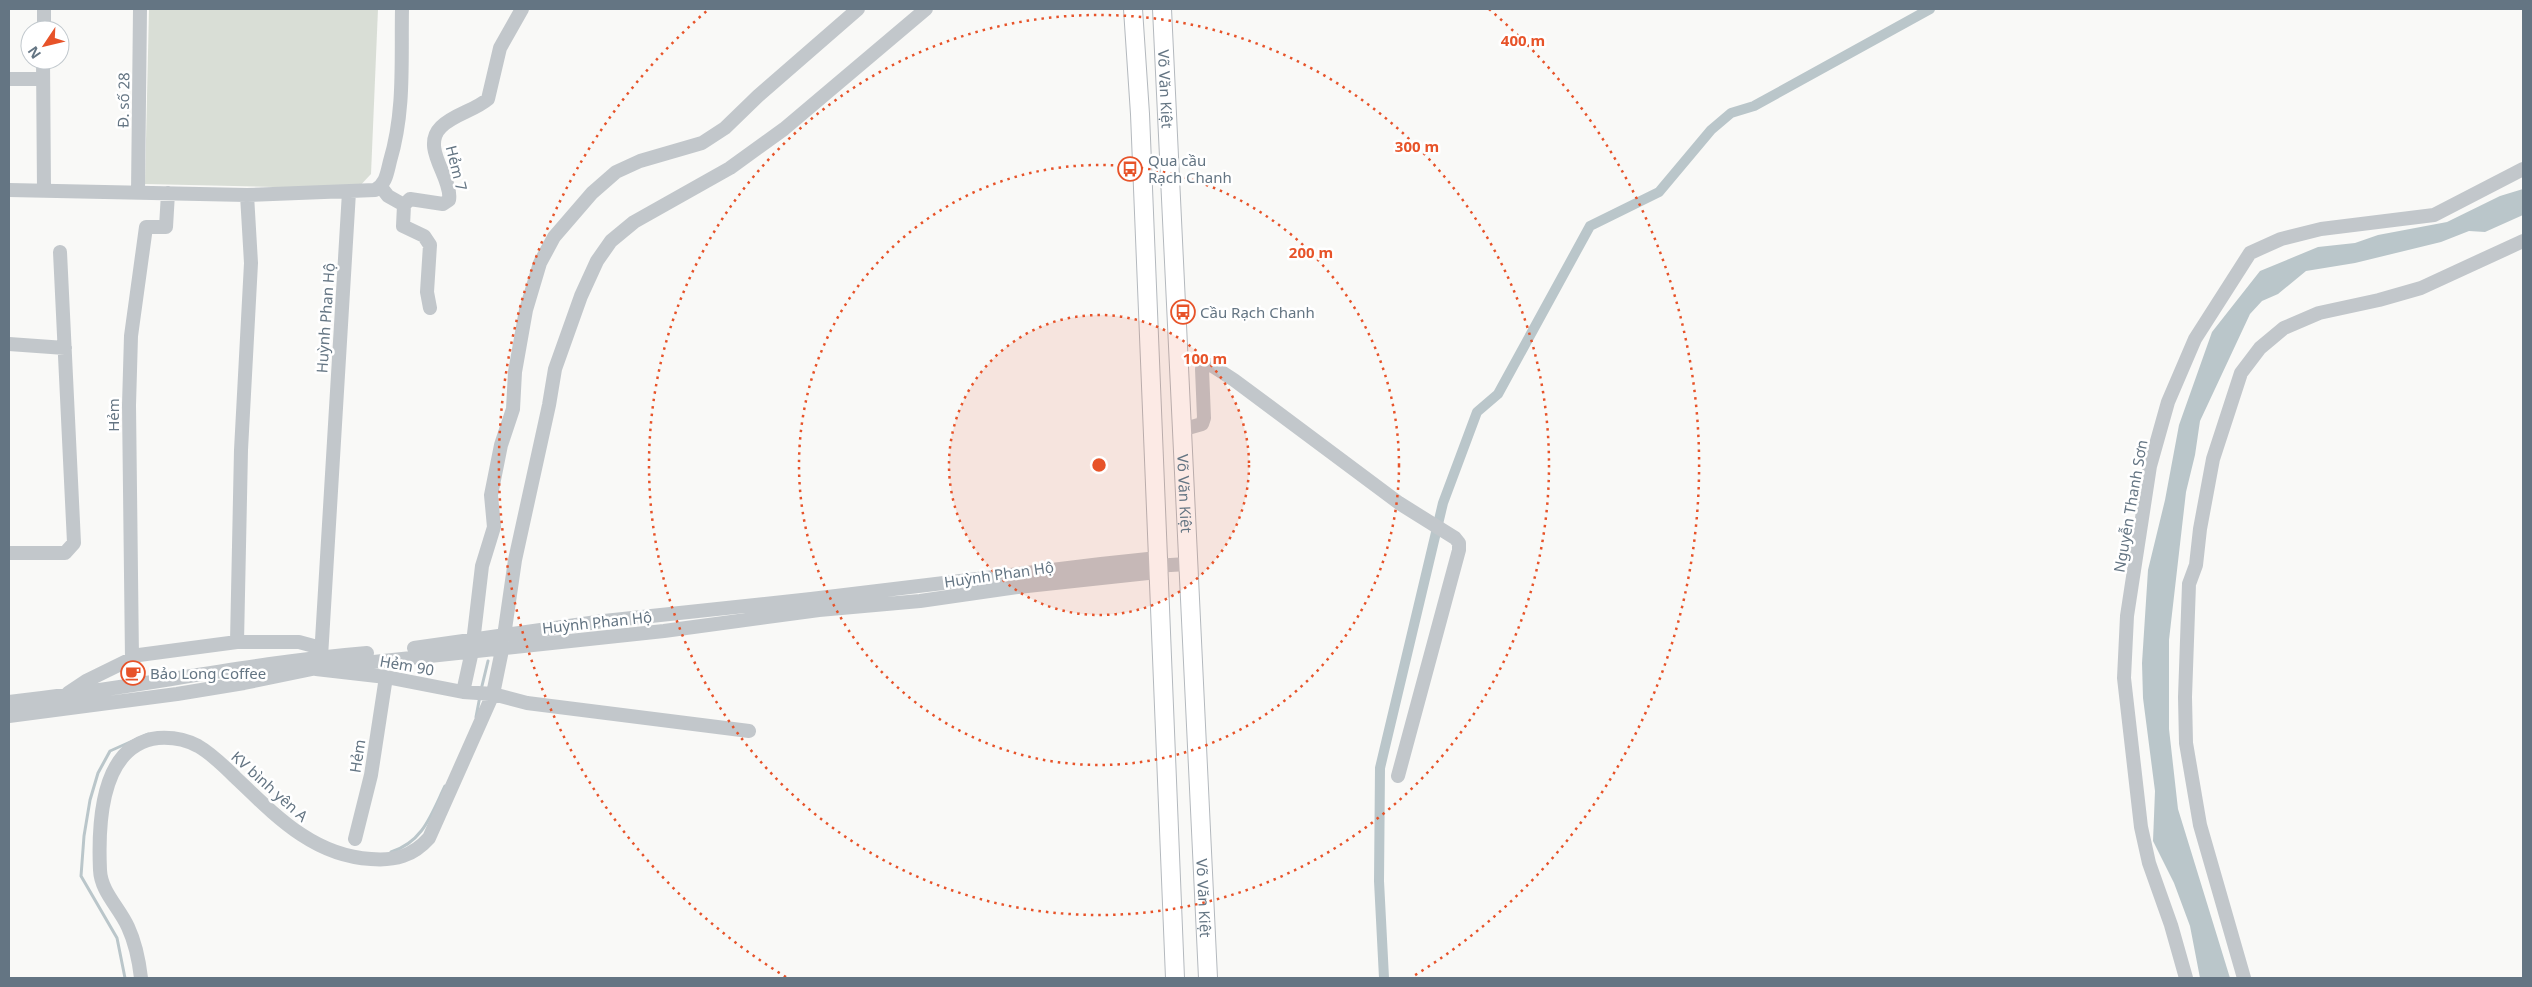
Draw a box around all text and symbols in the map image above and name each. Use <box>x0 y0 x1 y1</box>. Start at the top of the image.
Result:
north arrow <box>20 20 70 70</box>
text: 400 m <box>1501 30 1545 50</box>
text: N <box>23 43 45 63</box>
street label: Võ Văn Kiệt <box>1154 49 1178 129</box>
street label: Đ. số 28 <box>113 72 133 128</box>
text: 300 m <box>1395 136 1439 156</box>
street label: Hẻm 7 <box>442 143 472 193</box>
place label: Qua cầu Rạch Chanh <box>1148 150 1232 187</box>
bus stop icon: Qua cầu Rạch Chanh <box>1117 156 1143 182</box>
text: 200 m <box>1289 242 1333 262</box>
street label: Huỳnh Phan Hộ <box>311 262 339 374</box>
bus stop icon: Cầu Rạch Chanh <box>1170 299 1196 325</box>
place label: Cầu Rạch Chanh <box>1200 302 1315 322</box>
text: 100 m <box>1183 348 1227 368</box>
street label: Hẻm <box>103 398 123 432</box>
street label: Nguyễn Thanh Sơn <box>2108 438 2152 574</box>
street label: Võ Văn Kiệt <box>1173 453 1197 534</box>
centre of rings <box>1090 456 1108 474</box>
street label: Huỳnh Phan Hộ <box>943 556 1055 592</box>
street label: Huỳnh Phan Hộ <box>541 606 653 638</box>
street label: Hẻm 90 <box>378 650 436 680</box>
cafe icon: Bảo Long Coffee <box>120 660 146 686</box>
place label: Bảo Long Coffee <box>150 663 266 683</box>
street label: Hẻm <box>344 738 370 774</box>
street label: KV bình yên A <box>227 746 313 826</box>
street label: Võ Văn Kiệt <box>1192 858 1216 939</box>

